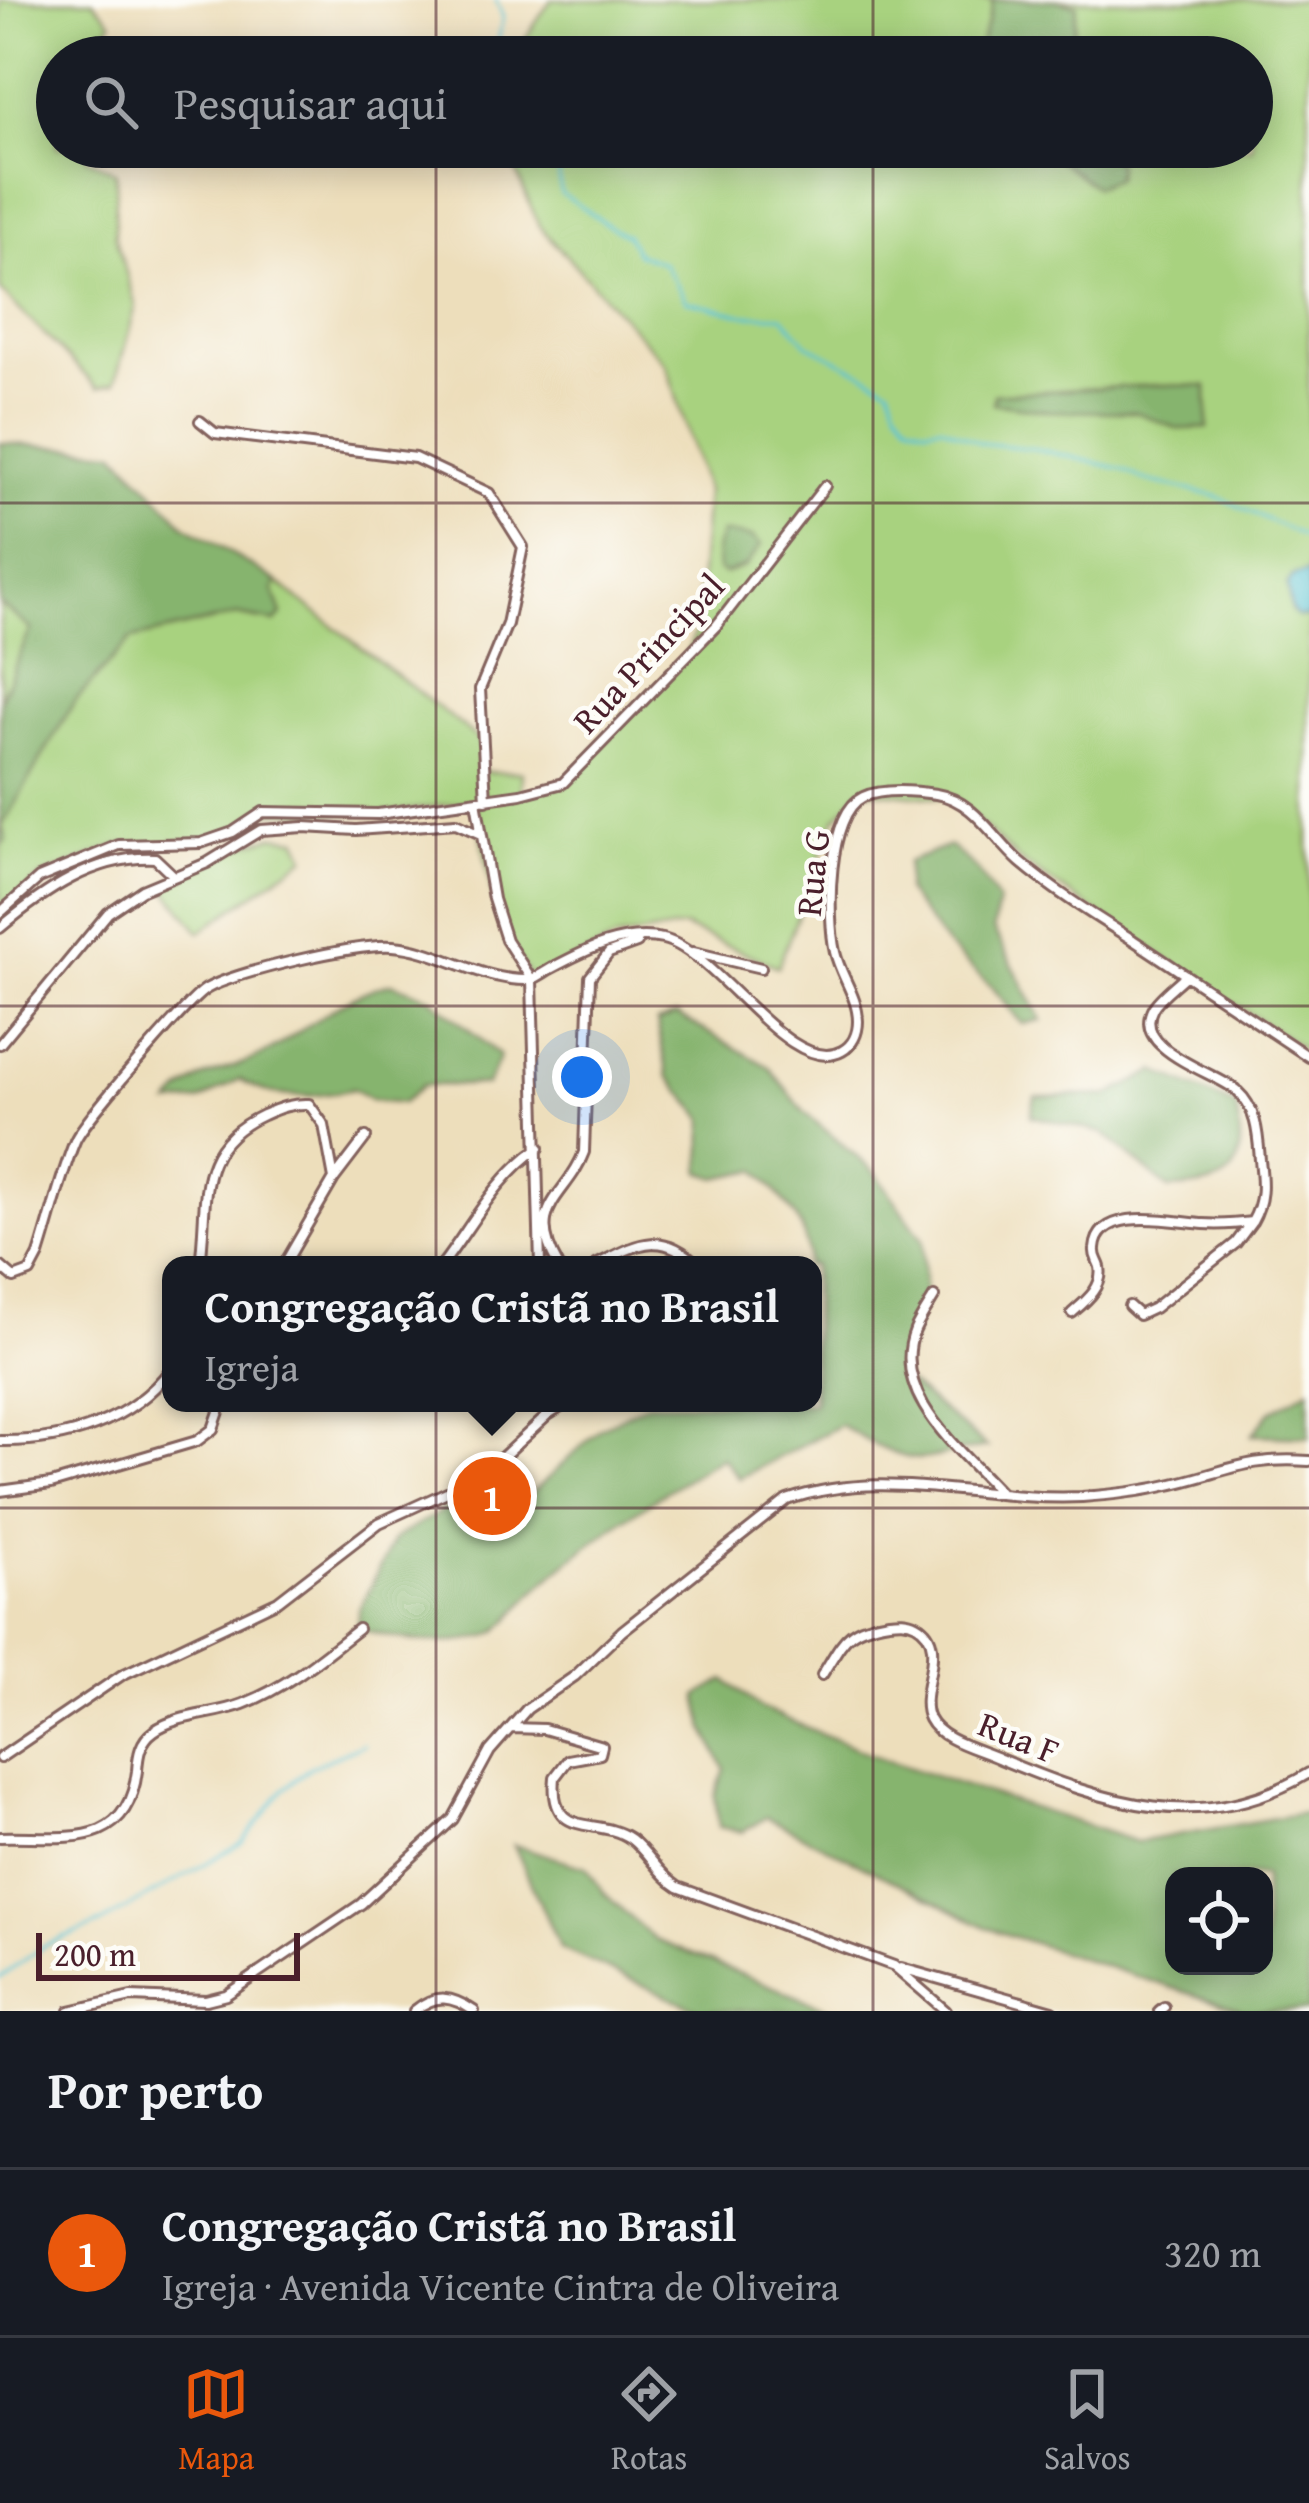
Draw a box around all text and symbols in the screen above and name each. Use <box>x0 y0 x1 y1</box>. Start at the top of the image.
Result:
search box <box>36 36 1273 168</box>
icon: search <box>78 69 144 135</box>
text: Pesquisar aqui <box>174 70 447 135</box>
street label: Rua Principal <box>559 561 736 745</box>
street label: Rua G <box>781 827 842 919</box>
your location <box>552 1047 612 1107</box>
popup <box>162 1256 822 1412</box>
text: Congregação Cristã no Brasil <box>205 1273 779 1338</box>
text: Igreja <box>205 1338 299 1395</box>
pin: 1 <box>453 1451 531 1541</box>
street label: Rua F <box>971 1696 1067 1777</box>
map controls <box>1165 1867 1273 1975</box>
button: locate <box>1165 1867 1273 1975</box>
scale bar <box>36 1927 300 1980</box>
text: 200 m <box>54 1930 136 1978</box>
text: Por perto <box>48 2052 263 2127</box>
text: Congregação Cristã no Brasil <box>162 2192 737 2257</box>
text: 1 <box>77 2224 97 2281</box>
text: 320 m <box>1164 2224 1261 2281</box>
text: Igreja · Avenida Vicente Cintra de Oliveira <box>162 2257 839 2314</box>
tab: Mapa <box>178 2361 254 2481</box>
tab: Rotas <box>611 2361 687 2481</box>
tab: Salvos <box>1044 2361 1131 2481</box>

